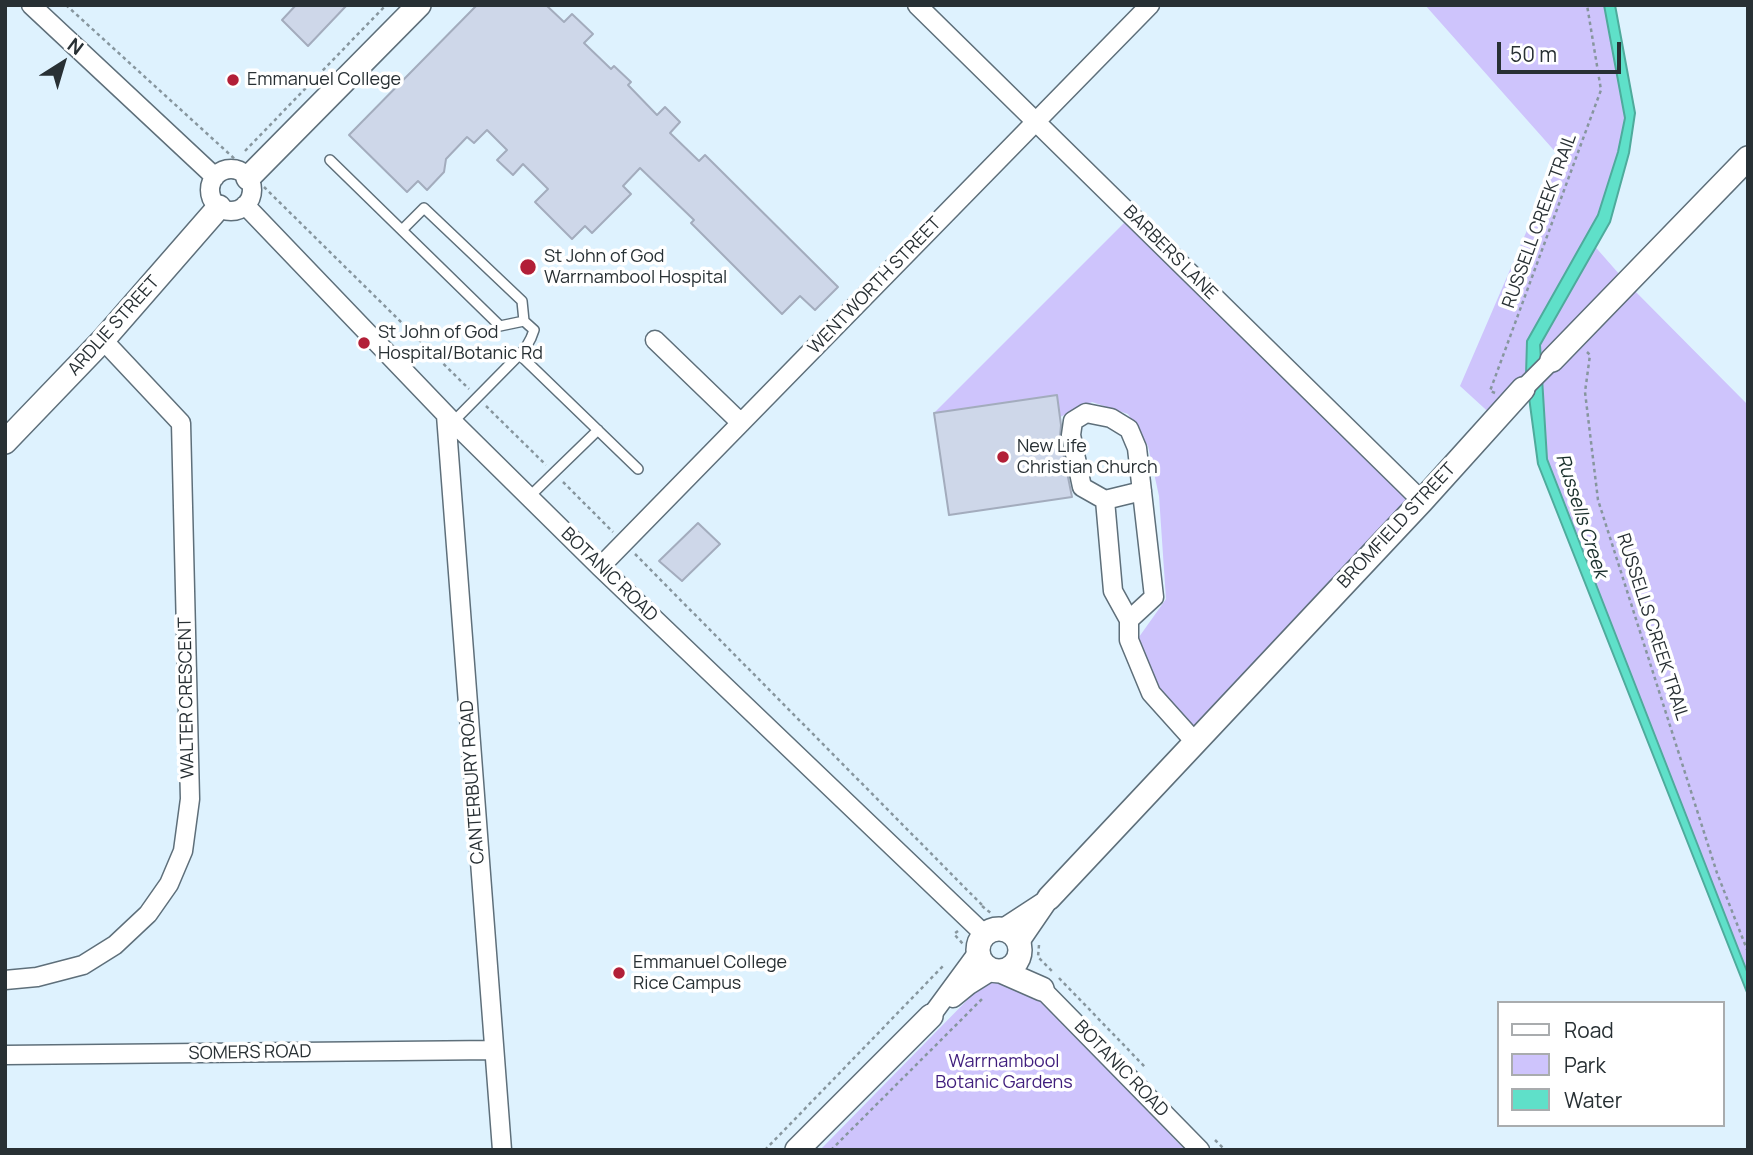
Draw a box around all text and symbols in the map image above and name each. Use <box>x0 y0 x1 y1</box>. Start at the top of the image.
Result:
north arrow <box>28 28 98 98</box>
scale bar <box>1501 28 1625 72</box>
text: N <box>62 32 89 61</box>
text: 50 m <box>1510 40 1557 68</box>
place label: Emmanuel College <box>247 69 401 91</box>
marker: Emmanuel College <box>225 72 241 88</box>
street label: RUSSELL CREEK TRAIL <box>1498 131 1582 311</box>
street label: BARBERS LANE <box>1118 201 1222 305</box>
street label: WENTWORTH STREET <box>804 213 946 359</box>
place label: St John of God Warrnambool Hospital <box>544 246 727 288</box>
marker: St John of God Warrnambool Hospital <box>518 257 538 277</box>
street label: ARDLIE STREET <box>64 272 164 380</box>
place label: St John of God Hospital/Botanic Rd <box>378 322 543 364</box>
marker: St John of God Hospital/Botanic Rd <box>356 335 372 351</box>
place label: New Life Christian Church <box>1017 436 1158 478</box>
marker: New Life Christian Church <box>995 449 1011 465</box>
water label: Russells Creek <box>1550 451 1612 581</box>
street label: BROMFIELD STREET <box>1333 459 1461 593</box>
street label: BOTANIC ROAD <box>556 523 662 627</box>
street label: RUSSELLS CREEK TRAIL <box>1612 531 1692 723</box>
street label: WALTER CRESCENT <box>175 617 199 779</box>
street label: CANTERBURY ROAD <box>456 699 490 865</box>
place label: Emmanuel College Rice Campus <box>633 952 787 995</box>
marker: Emmanuel College Rice Campus <box>611 965 627 981</box>
legend <box>1498 1001 1725 1127</box>
street label: BOTANIC ROAD <box>1069 1016 1173 1122</box>
text: Road <box>1564 1016 1614 1044</box>
street label: SOMERS ROAD <box>188 1041 312 1065</box>
park label: Warrnambool Botanic Gardens <box>935 1051 1073 1094</box>
text: Park <box>1564 1051 1606 1079</box>
text: Water <box>1564 1086 1622 1114</box>

